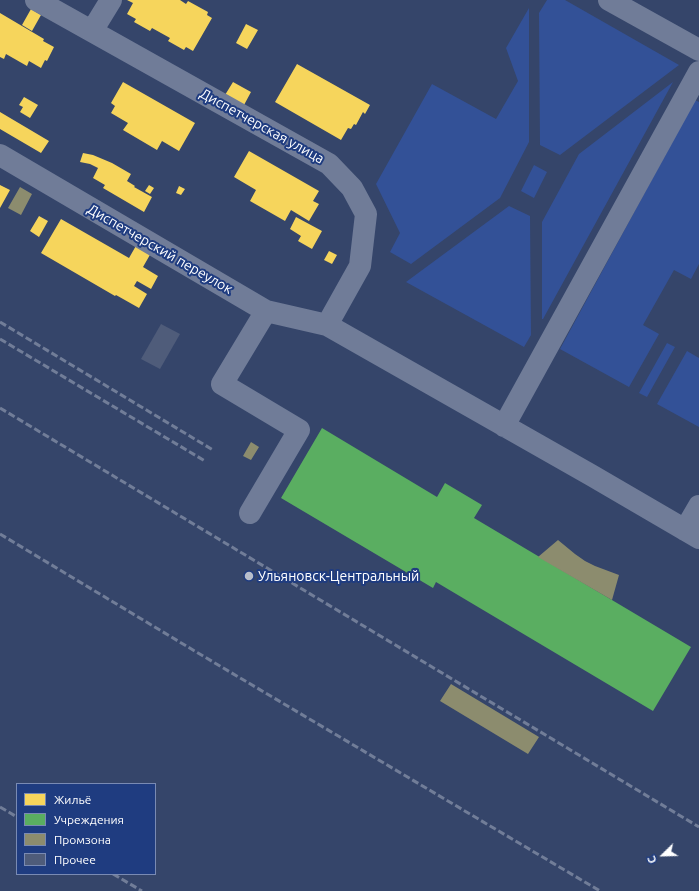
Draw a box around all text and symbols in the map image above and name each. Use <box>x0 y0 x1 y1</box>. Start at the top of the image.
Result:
street label: Диспетчерская улица <box>197 85 327 167</box>
street label: Диспетчерский переулок <box>84 200 236 298</box>
place label: Ульяновск-Центральный <box>258 568 419 584</box>
marker: Ульяновск-Центральный <box>243 570 255 582</box>
legend <box>16 783 156 875</box>
text: Жильё <box>54 793 91 806</box>
text: Учреждения <box>54 813 124 826</box>
text: Промзона <box>54 833 111 846</box>
north arrow <box>643 835 683 875</box>
text: Прочее <box>54 853 96 866</box>
text: С <box>645 854 659 865</box>

